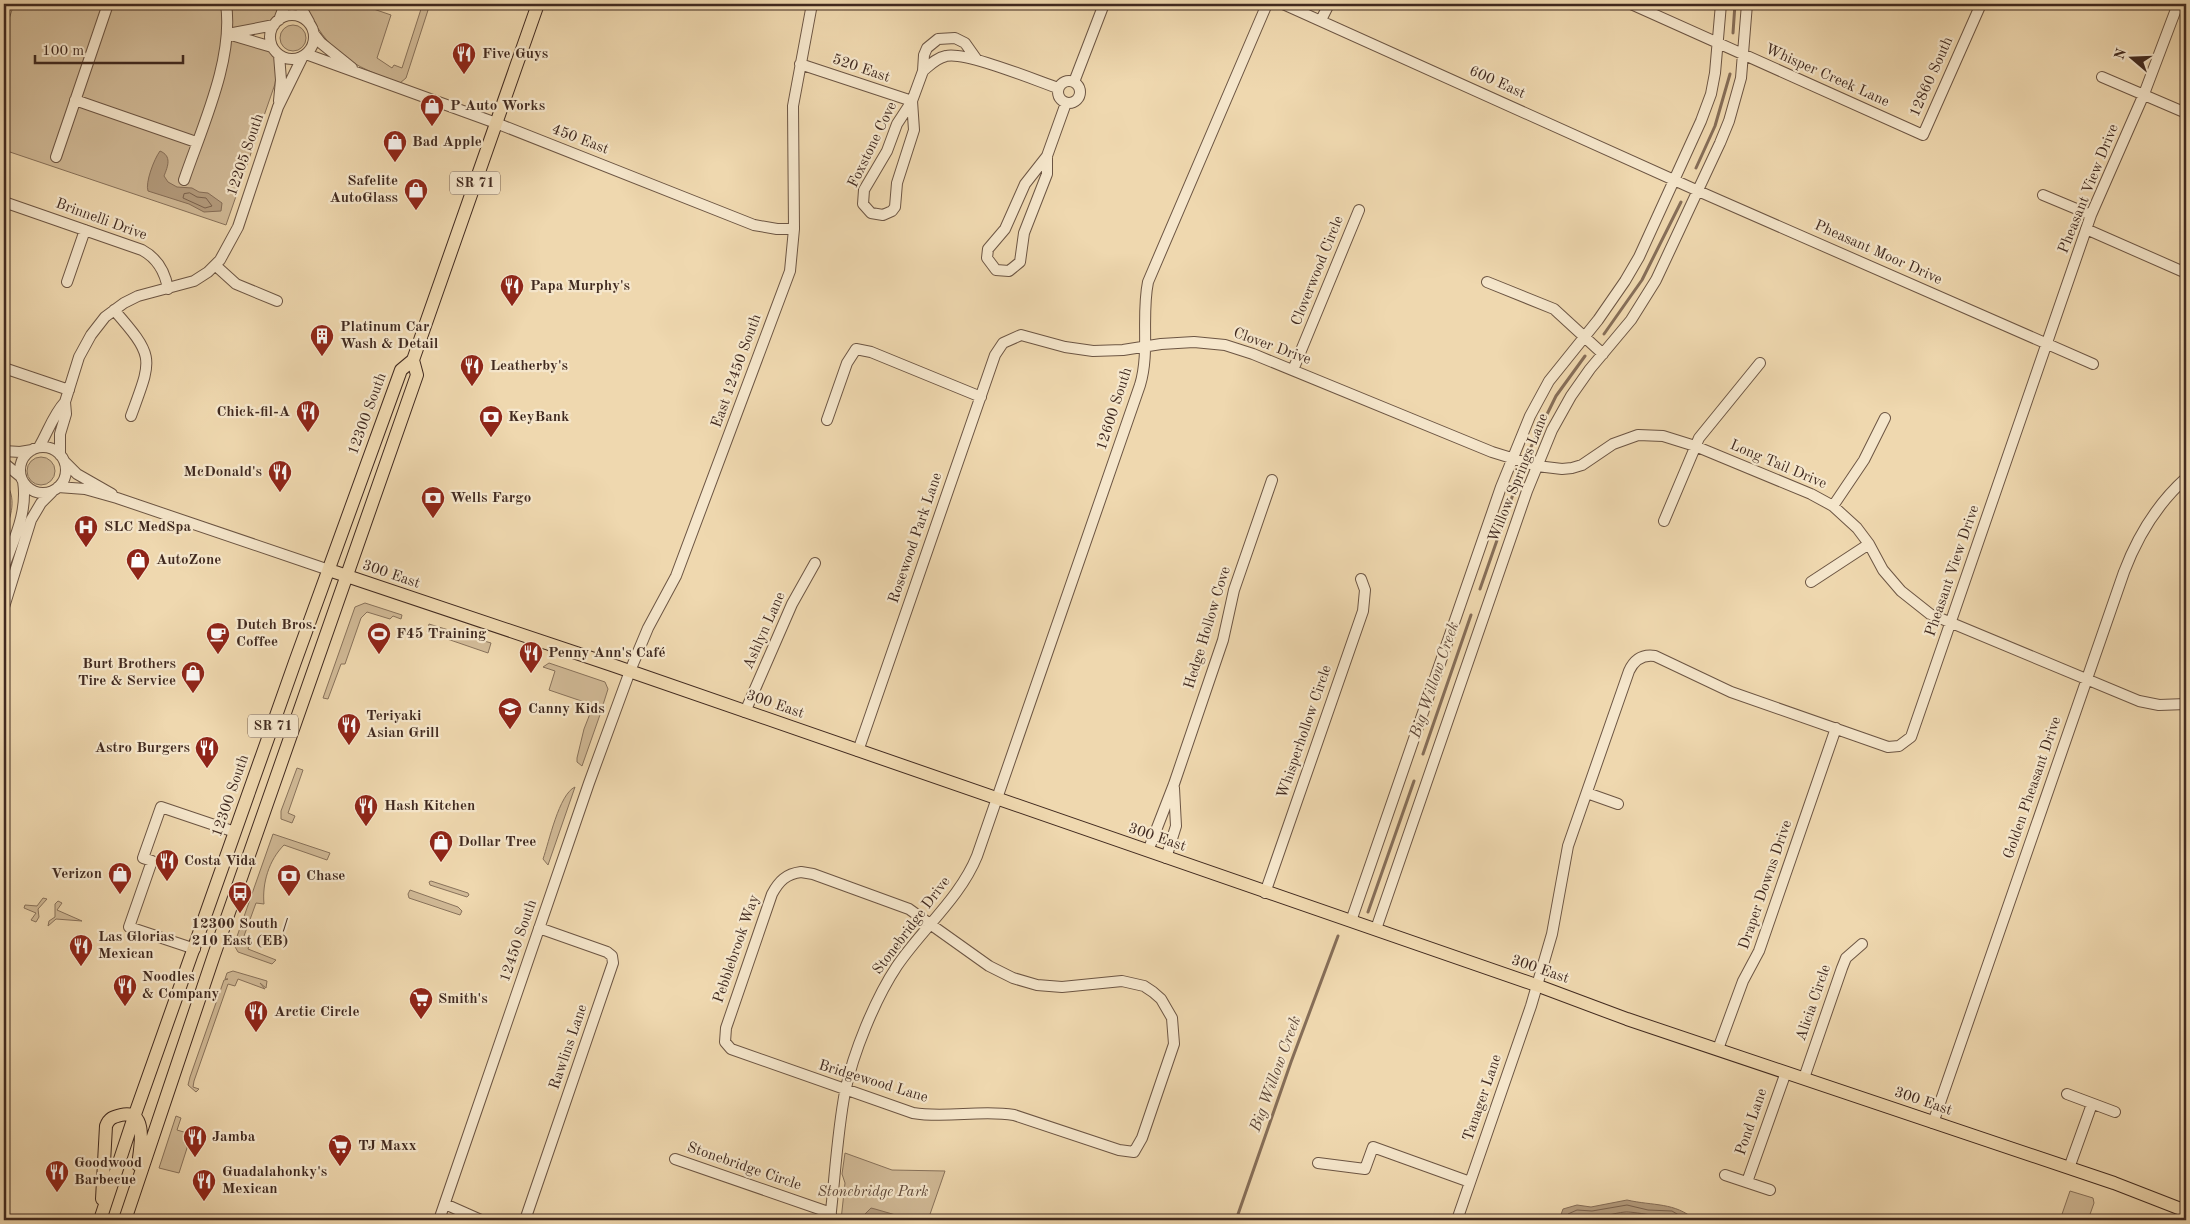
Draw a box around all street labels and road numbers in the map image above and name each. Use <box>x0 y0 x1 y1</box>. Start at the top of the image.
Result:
street label: 12860 South <box>1908 35 1956 119</box>
street label: Whisper Creek Lane <box>1763 42 1891 110</box>
street label: 520 East <box>830 52 892 86</box>
street label: 600 East <box>1467 64 1527 102</box>
street label: Foxstone Cove <box>846 100 900 190</box>
street label: 12205 South <box>225 112 267 198</box>
street label: 450 East <box>549 122 611 158</box>
street label: Pheasant View Drive <box>2056 122 2122 256</box>
road number: SR 71 <box>450 172 500 194</box>
street label: Brinnelli Drive <box>53 197 149 244</box>
street label: Cloverwood Circle <box>1289 214 1347 328</box>
street label: Pheasant Moor Drive <box>1812 218 1944 288</box>
street label: East 12450 South <box>710 312 764 430</box>
street label: Clover Drive <box>1231 326 1313 368</box>
street label: 12600 South <box>1095 366 1135 452</box>
street label: 12300 South <box>346 371 390 457</box>
street label: Willow Springs Lane <box>1486 412 1552 544</box>
street label: Long Tail Drive <box>1727 438 1829 492</box>
street label: Rosewood Park Lane <box>887 471 945 605</box>
street label: Pheasant View Drive <box>1923 503 1983 639</box>
street label: 300 East <box>360 558 422 592</box>
street label: Hedge Hollow Cove <box>1182 565 1234 691</box>
street label: Ashlyn Lane <box>741 590 789 672</box>
street label: Whisperhollow Circle <box>1275 663 1335 801</box>
street label: 300 East <box>744 688 806 722</box>
road number: SR 71 <box>248 714 298 738</box>
street label: Golden Pheasant Drive <box>2002 715 2064 861</box>
street label: 12300 South <box>210 753 252 839</box>
street label: Draper Downs Drive <box>1737 818 1795 952</box>
street label: 300 East <box>1126 821 1188 855</box>
street label: Stonebridge Drive <box>871 874 954 978</box>
street label: Pebblebrook Way <box>711 893 763 1005</box>
street label: 12450 South <box>498 898 540 984</box>
street label: 300 East <box>1509 953 1571 987</box>
street label: Alicia Circle <box>1794 963 1834 1043</box>
street label: Rawlins Lane <box>547 1002 591 1091</box>
street label: Tanager Lane <box>1461 1053 1505 1143</box>
street label: Bridgewood Lane <box>816 1058 930 1106</box>
street label: 300 East <box>1892 1085 1954 1119</box>
street label: Pond Lane <box>1734 1087 1770 1157</box>
street label: Stonebridge Circle <box>685 1140 803 1194</box>

